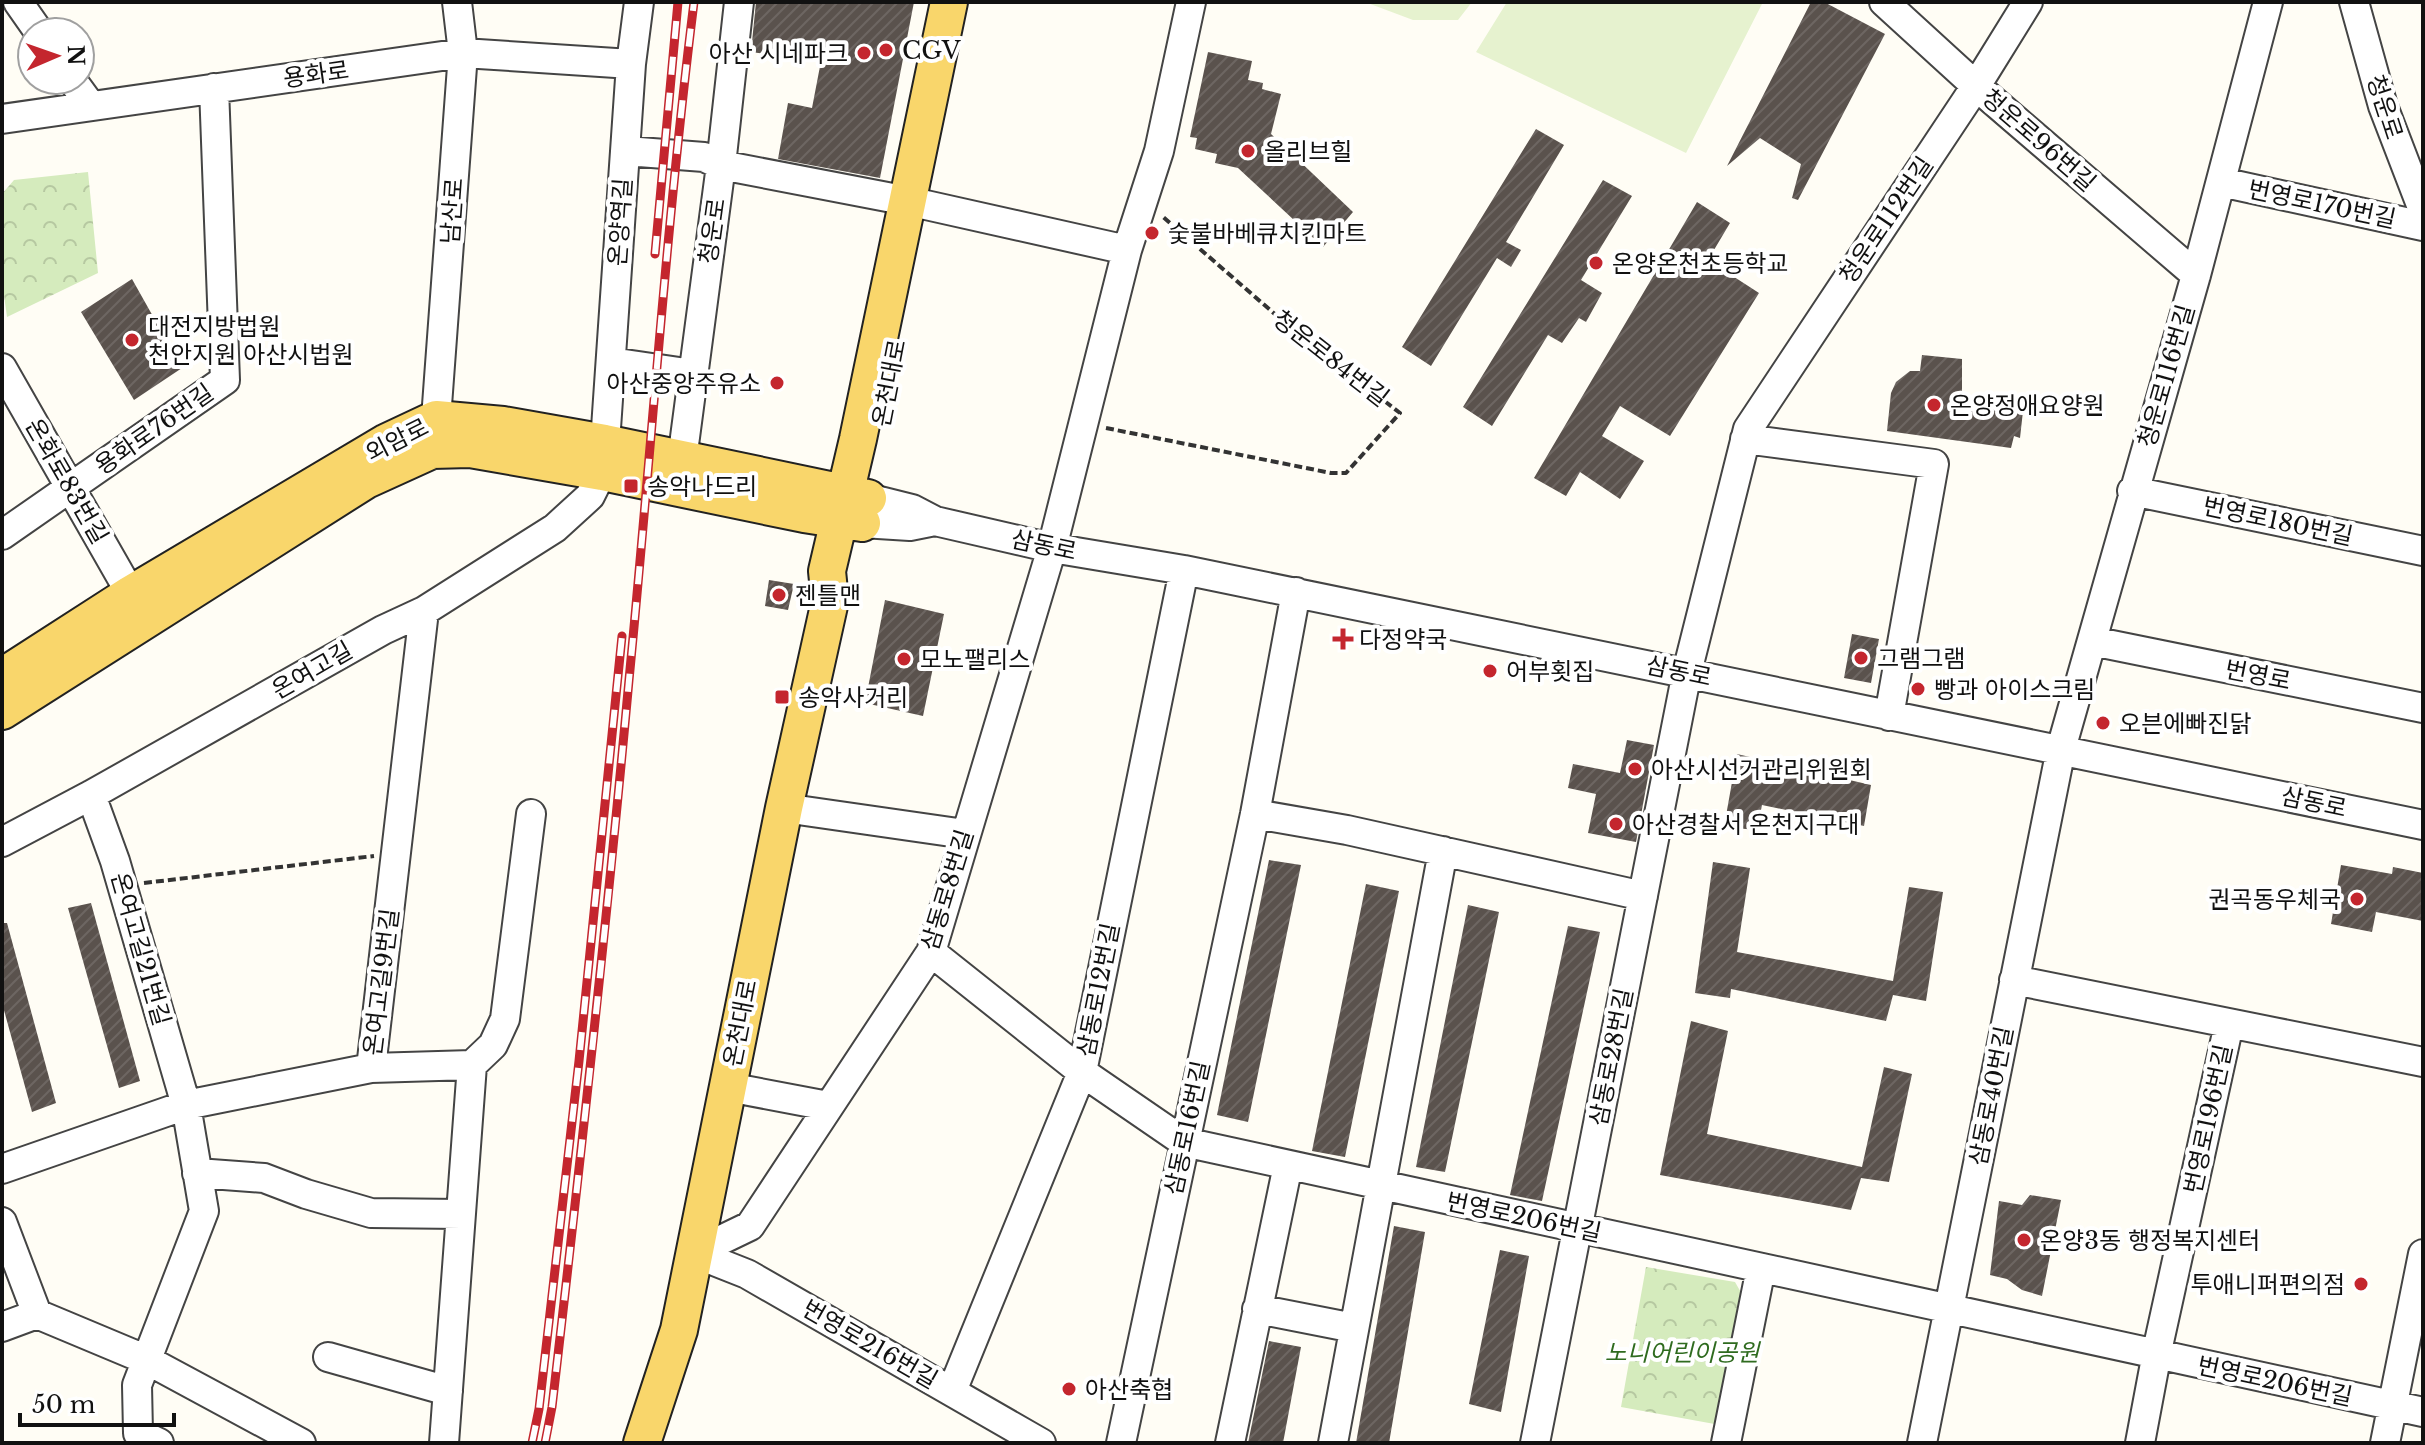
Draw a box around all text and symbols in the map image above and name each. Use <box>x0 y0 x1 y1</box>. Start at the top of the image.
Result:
north arrow <box>16 16 96 96</box>
place label: CGV <box>902 36 962 65</box>
place label: 아산 시네파크 <box>709 39 848 68</box>
marker: CGV <box>877 41 895 59</box>
marker: 아산 시네파크 <box>855 44 873 62</box>
text: N <box>62 45 89 66</box>
street label: 용화로 <box>281 55 351 93</box>
street label: 청운로 <box>2361 71 2409 143</box>
street label: 청운로96번길 <box>1976 83 2102 197</box>
place label: 올리브힐 <box>1264 137 1352 166</box>
marker: 올리브힐 <box>1239 142 1257 160</box>
street label: 청운로112번길 <box>1833 151 1939 289</box>
street label: 번영로170번길 <box>2245 174 2399 234</box>
street label: 남산로 <box>435 177 469 245</box>
street label: 온양역길 <box>602 177 638 267</box>
street label: 청운로 <box>693 196 731 266</box>
place label: 숯불바베큐치킨마트 <box>1168 219 1367 248</box>
marker: 숯불바베큐치킨마트 <box>1143 224 1161 242</box>
place label: 온양온천초등학교 <box>1612 249 1789 278</box>
marker: 온양온천초등학교 <box>1587 254 1605 272</box>
street label: 청운로116번길 <box>2132 301 2200 451</box>
street label: 청운로84번길 <box>1267 304 1395 412</box>
place label: 대전지방법원 천안지원 아산시법원 <box>148 312 354 369</box>
marker: 대전지방법원 천안지원 아산시법원 <box>123 331 141 349</box>
street label: 온천대로 <box>866 337 912 429</box>
place label: 아산중앙주유소 <box>606 369 761 398</box>
marker: 아산중앙주유소 <box>768 374 786 392</box>
street label: 용화로76번길 <box>89 378 219 480</box>
place label: 온양정애요양원 <box>1950 391 2105 420</box>
marker: 온양정애요양원 <box>1925 396 1943 414</box>
street label: 외암로 <box>361 412 433 468</box>
street label: 온화로83번길 <box>20 413 114 549</box>
place label: 송악나드리 <box>647 472 757 501</box>
marker: 송악나드리 <box>622 477 640 495</box>
street label: 번영로180번길 <box>2200 491 2356 551</box>
street label: 삼동로 <box>1009 524 1079 566</box>
place label: 젠틀맨 <box>795 581 861 610</box>
marker: 젠틀맨 <box>770 586 788 604</box>
place label: 다정약국 <box>1359 625 1447 654</box>
marker: 다정약국 <box>1334 630 1352 648</box>
street label: 온여고길 <box>267 635 357 705</box>
place label: 그램그램 <box>1877 644 1965 673</box>
place label: 모노팰리스 <box>920 645 1030 674</box>
marker: 그램그램 <box>1852 649 1870 667</box>
marker: 모노팰리스 <box>895 650 913 668</box>
street label: 삼동로 <box>1644 650 1714 692</box>
street label: 번영로 <box>2223 654 2293 696</box>
place label: 어부횟집 <box>1506 657 1594 686</box>
marker: 어부횟집 <box>1481 662 1499 680</box>
place label: 빵과 아이스크림 <box>1934 675 2095 704</box>
marker: 빵과 아이스크림 <box>1909 680 1927 698</box>
place label: 송악사거리 <box>798 683 908 712</box>
marker: 송악사거리 <box>773 688 791 706</box>
place label: 오븐에빠진닭 <box>2119 709 2251 738</box>
marker: 오븐에빠진닭 <box>2094 714 2112 732</box>
place label: 아산시선거관리위원회 <box>1651 755 1872 784</box>
marker: 아산시선거관리위원회 <box>1626 760 1644 778</box>
street label: 삼동로 <box>2279 781 2349 823</box>
place label: 아산경찰서 온천지구대 <box>1632 810 1860 839</box>
marker: 아산경찰서 온천지구대 <box>1607 815 1625 833</box>
street label: 삼동로8번길 <box>915 826 979 954</box>
street label: 온여고길21번길 <box>105 869 177 1029</box>
place label: 권곡동우체국 <box>2209 885 2341 914</box>
marker: 권곡동우체국 <box>2348 890 2366 908</box>
street label: 온여고길9번길 <box>358 907 404 1057</box>
street label: 삼동로12번길 <box>1071 921 1125 1059</box>
street label: 온천대로 <box>717 977 763 1069</box>
street label: 삼동로28번길 <box>1583 986 1639 1128</box>
street label: 삼동로40번길 <box>1963 1024 2019 1168</box>
street label: 번영로196번길 <box>2178 1042 2238 1196</box>
street label: 삼동로16번길 <box>1159 1058 1215 1198</box>
street label: 번영로206번길 <box>1444 1186 1604 1248</box>
place label: 온양3동 행정복지센터 <box>2040 1226 2260 1255</box>
marker: 온양3동 행정복지센터 <box>2015 1231 2033 1249</box>
place label: 투애니퍼편의점 <box>2190 1270 2345 1299</box>
marker: 투애니퍼편의점 <box>2352 1275 2370 1293</box>
street label: 번영로216번길 <box>797 1294 943 1394</box>
park label: 노니어린이공원 <box>1605 1338 1761 1367</box>
street label: 번영로206번길 <box>2195 1350 2355 1412</box>
place label: 아산축협 <box>1085 1375 1173 1404</box>
scale bar <box>20 1377 174 1427</box>
marker: 아산축협 <box>1060 1380 1078 1398</box>
text: 50 m <box>32 1390 96 1419</box>

